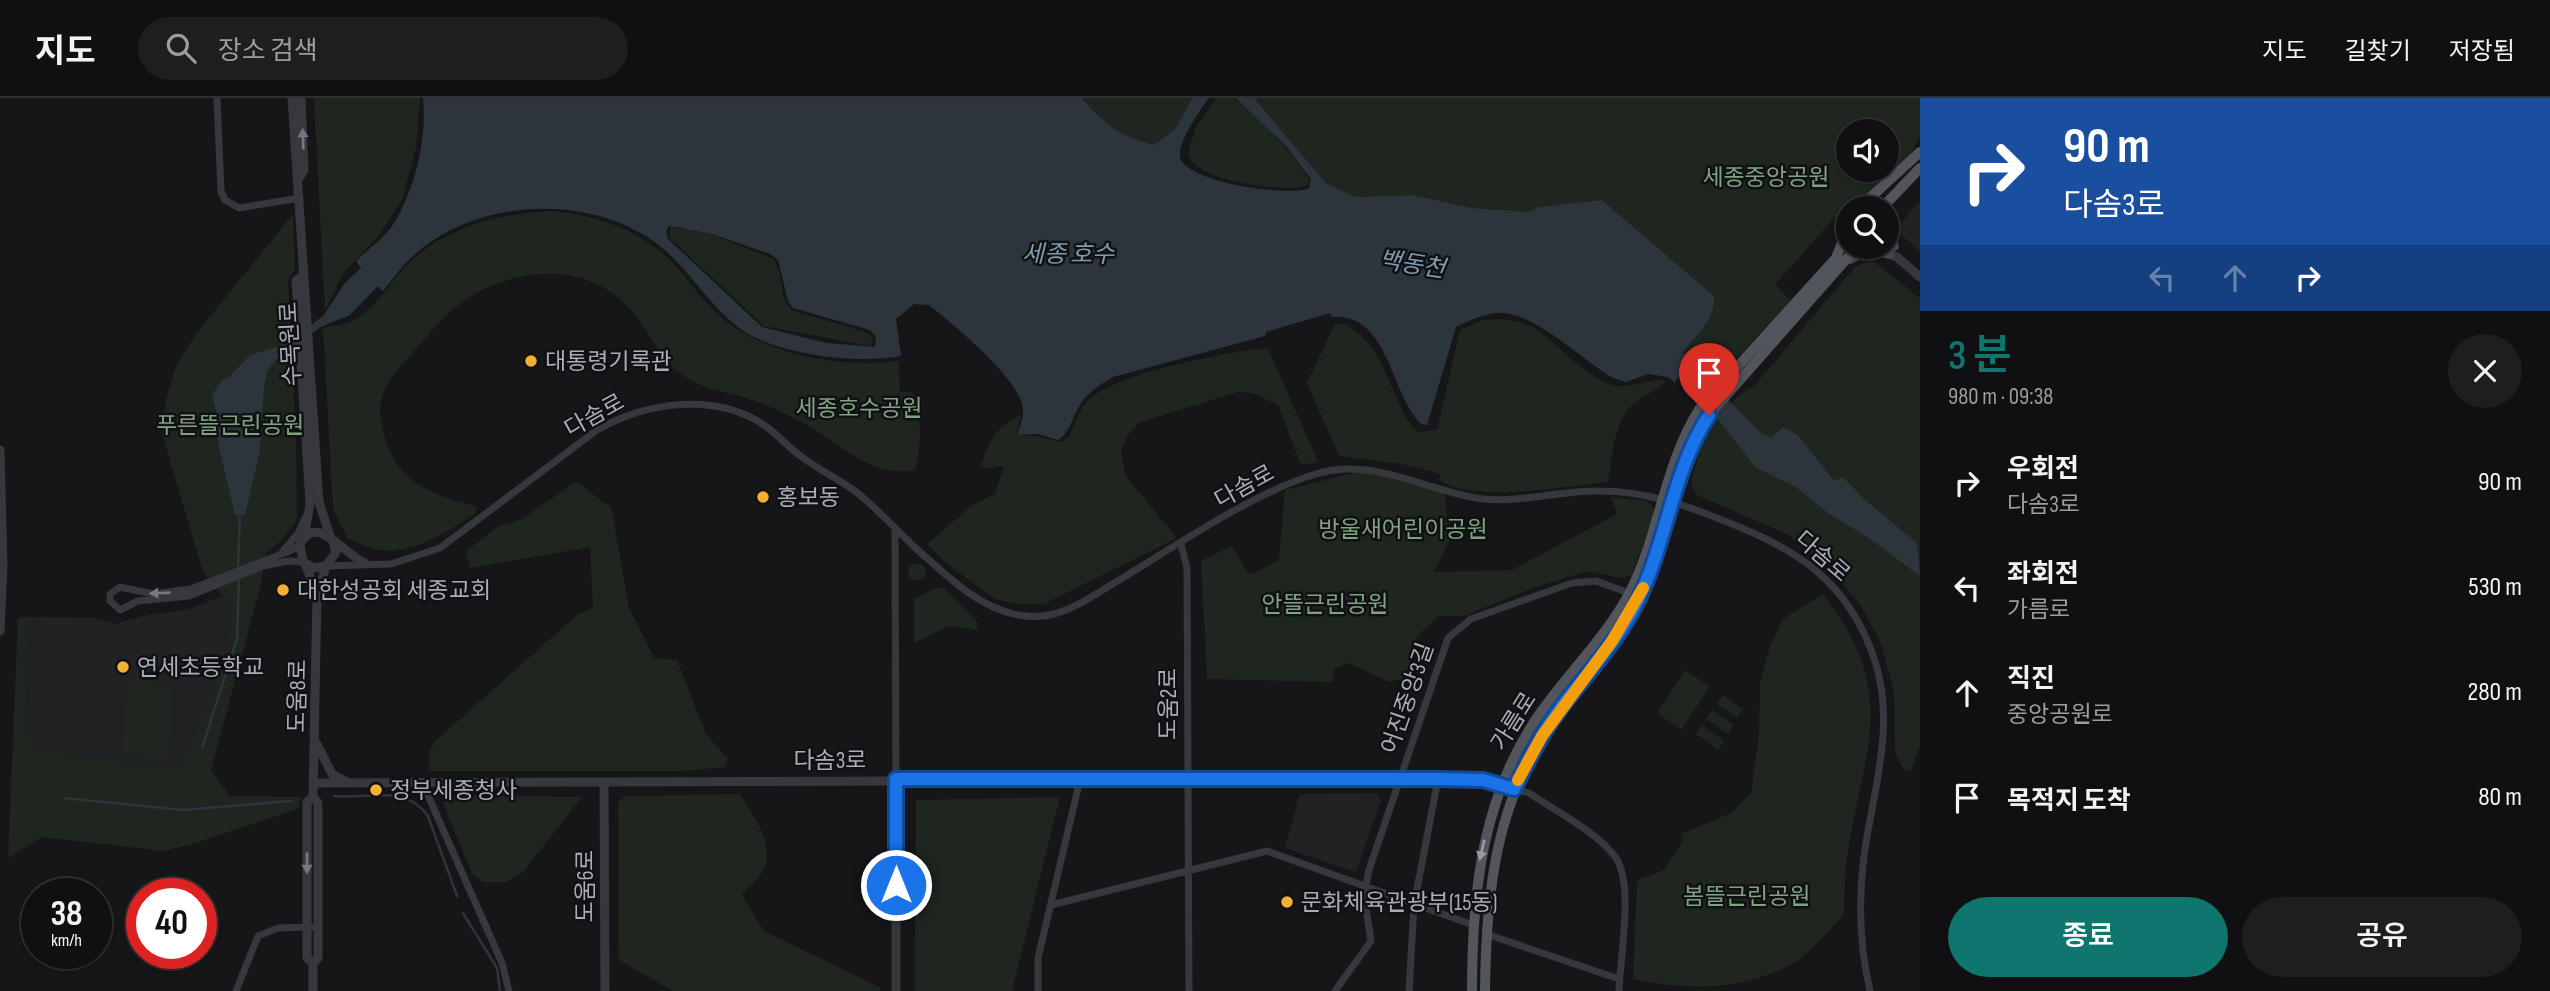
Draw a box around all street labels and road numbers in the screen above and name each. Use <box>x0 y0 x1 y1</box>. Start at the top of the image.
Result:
street label: 수목원로 <box>275 301 307 387</box>
street label: 다솜로 <box>560 388 629 444</box>
street label: 다솜로 <box>1210 459 1279 515</box>
street label: 다솜로 <box>1789 525 1855 588</box>
street label: 어진중앙3길 <box>1376 639 1440 757</box>
street label: 도움8로 <box>283 659 313 733</box>
street label: 도움2로 <box>1155 668 1183 740</box>
street label: 가름로 <box>1485 687 1543 756</box>
street label: 다솜3로 <box>793 747 867 775</box>
street label: 도움6로 <box>572 849 600 923</box>

